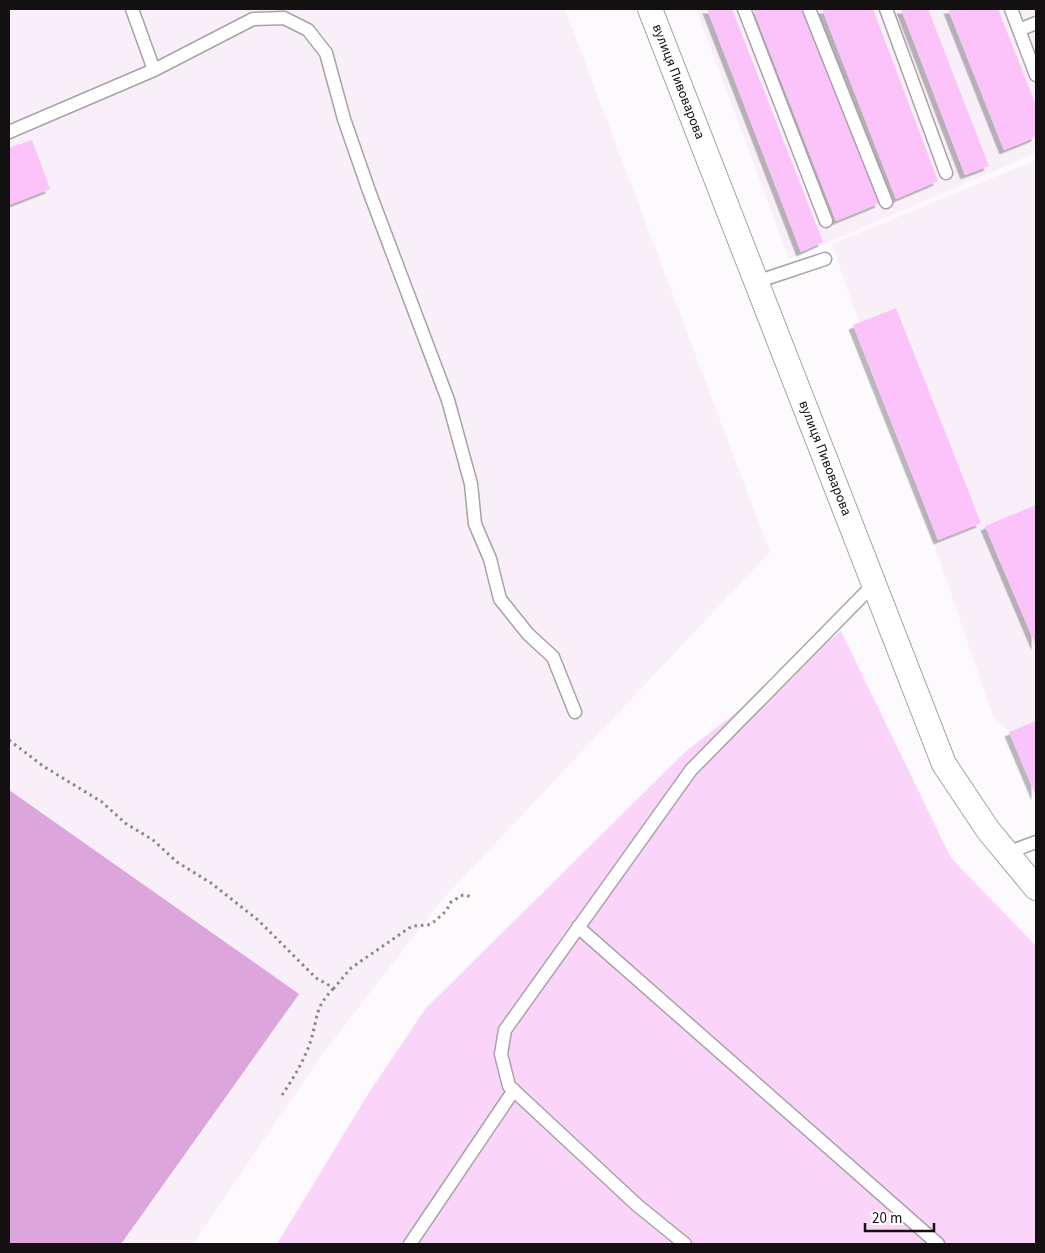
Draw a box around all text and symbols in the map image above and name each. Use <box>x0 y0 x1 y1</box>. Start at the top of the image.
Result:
street label: вулиця Пивоварова <box>647 21 710 142</box>
street label: вулиця Пивоварова <box>793 398 856 519</box>
scale bar <box>865 1200 934 1232</box>
text: 20 m <box>872 1208 902 1229</box>

